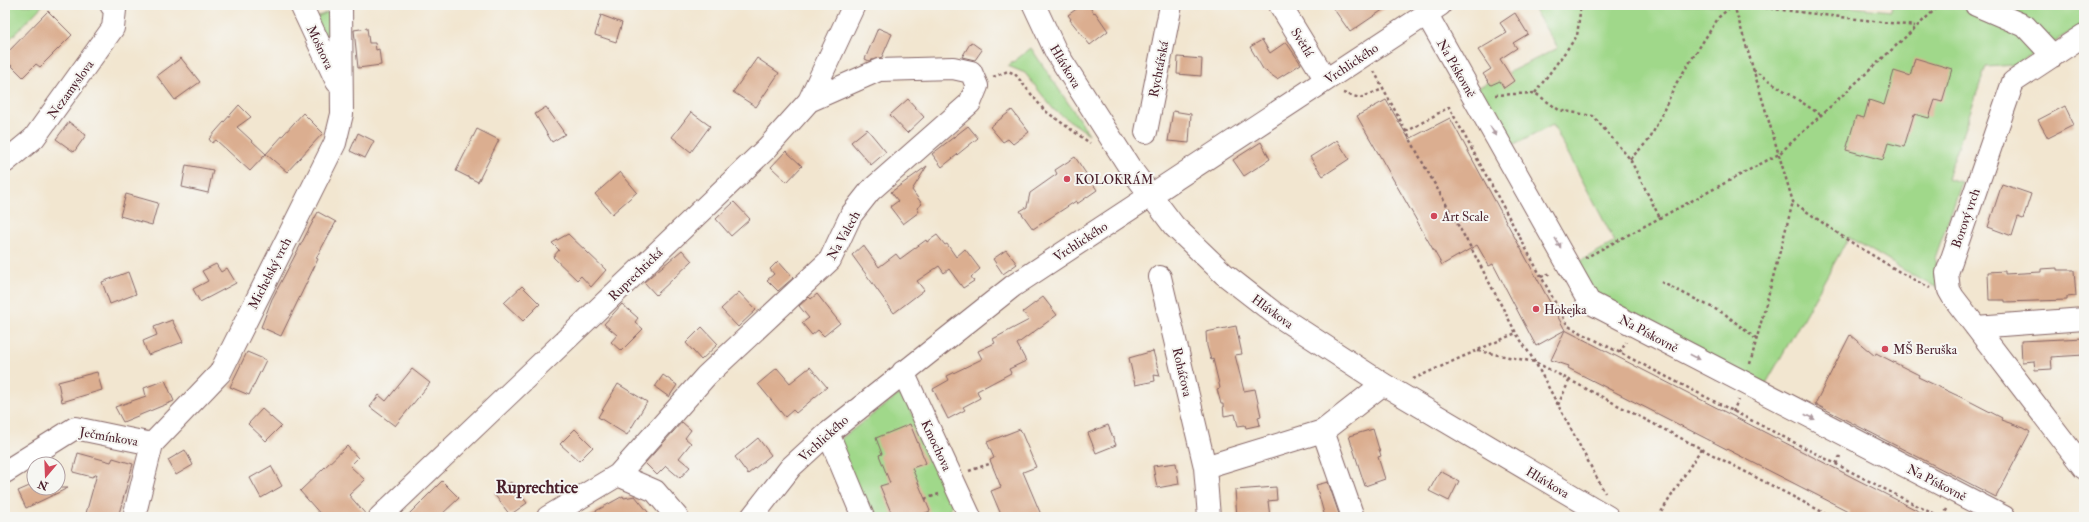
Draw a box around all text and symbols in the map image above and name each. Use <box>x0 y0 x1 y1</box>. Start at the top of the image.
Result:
street label: Mošnova <box>303 23 337 73</box>
street label: Světlá <box>1287 25 1317 60</box>
street label: Na Pískovně <box>1433 36 1480 101</box>
street label: Rychtářská <box>1146 39 1173 99</box>
street label: Vrchlického <box>1322 40 1382 88</box>
street label: Hlávkova <box>1046 42 1085 92</box>
street label: Nezamyslova <box>44 57 99 123</box>
one-way arrow <box>1490 125 1497 137</box>
place label: KOLOKRÁM <box>1075 171 1154 188</box>
marker: KOLOKRÁM <box>1062 174 1072 184</box>
street label: Borový vrch <box>1948 186 1985 251</box>
street label: Na Valech <box>824 208 864 263</box>
place label: Art Scale <box>1441 209 1489 225</box>
marker: Art Scale <box>1429 211 1439 221</box>
street label: Vrchlického <box>1050 218 1111 265</box>
street label: Michelský vrch <box>245 235 296 312</box>
one-way arrow <box>1554 238 1561 249</box>
street label: Ruprechtická <box>605 245 667 305</box>
street label: Hlávkova <box>1248 291 1297 333</box>
place label: Hokejka <box>1544 302 1587 318</box>
marker: Hokejka <box>1531 304 1541 314</box>
street label: Na Pískovně <box>1616 312 1681 356</box>
place label: MŠ Beruška <box>1893 340 1958 358</box>
marker: MŠ Beruška <box>1880 344 1890 354</box>
street label: Roháčova <box>1169 346 1196 399</box>
one-way arrow <box>1689 354 1701 361</box>
street label: Vrchlického <box>795 412 852 465</box>
one-way arrow <box>1805 414 1816 421</box>
street label: Kmochova <box>917 417 955 474</box>
street label: Ječmínkova <box>77 424 140 450</box>
north arrow <box>26 456 66 496</box>
street label: Na Pískovně <box>1904 461 1969 505</box>
street label: Hlávkova <box>1523 464 1573 502</box>
text: N <box>35 477 51 493</box>
district label: Ruprechtice <box>496 477 579 499</box>

